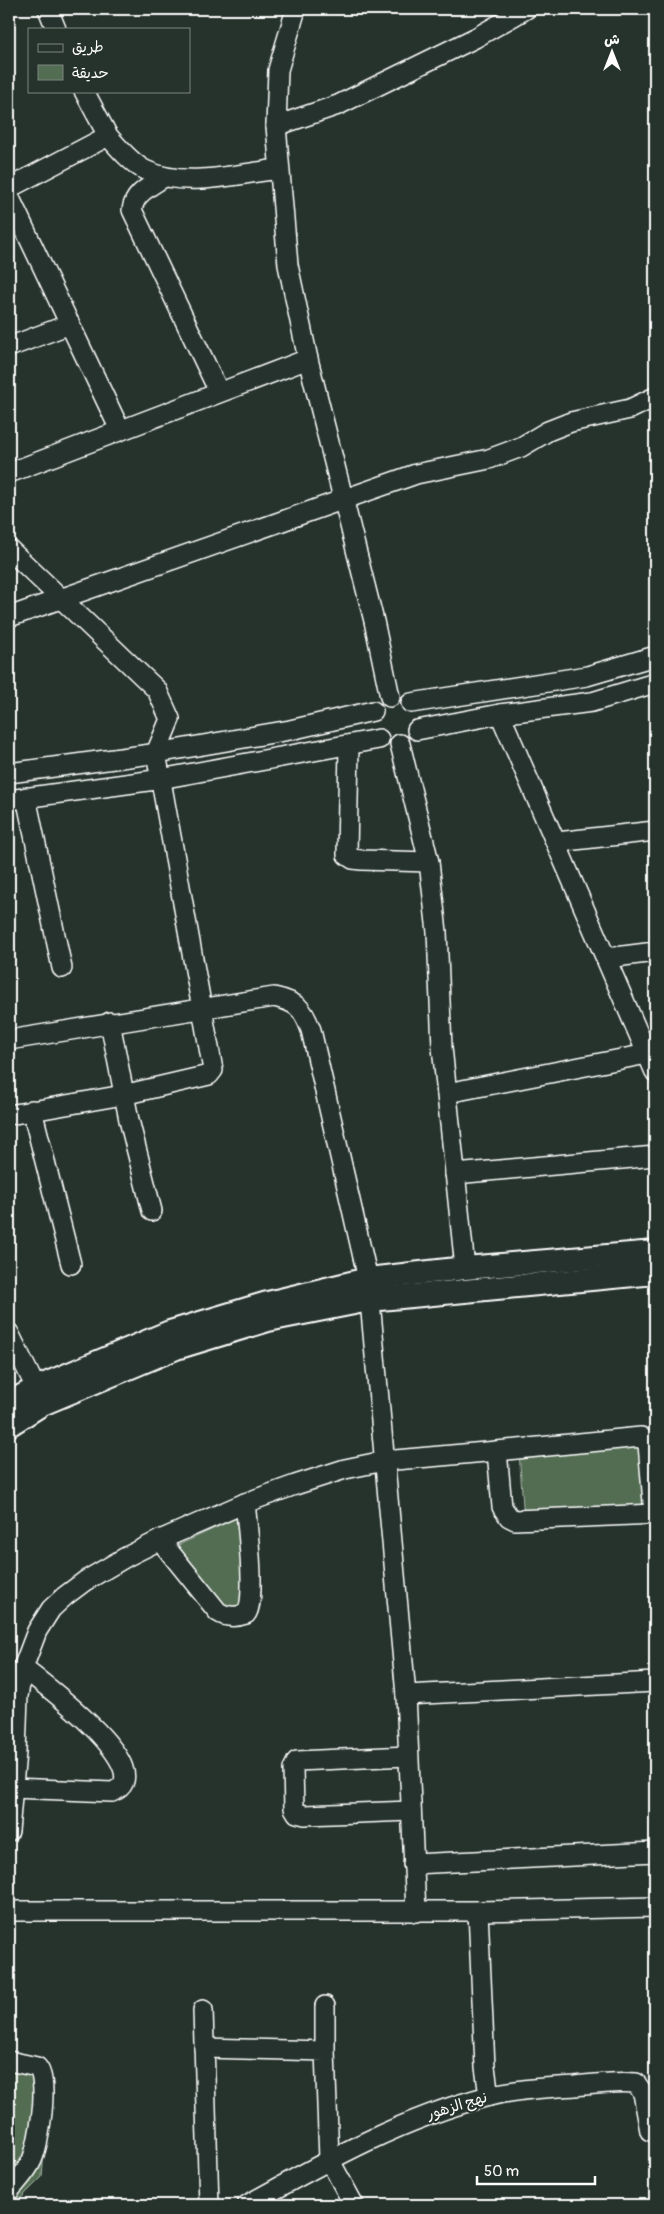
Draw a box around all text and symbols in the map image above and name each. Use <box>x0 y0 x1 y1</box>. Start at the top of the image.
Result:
legend <box>28 28 190 92</box>
north arrow <box>586 28 636 78</box>
text: ش <box>604 31 620 48</box>
text: طريق <box>72 38 104 57</box>
text: حديقة <box>72 64 109 83</box>
street label: نهج الزهور <box>423 2088 490 2125</box>
scale bar <box>477 2154 594 2186</box>
text: 50 m <box>484 2162 519 2181</box>

